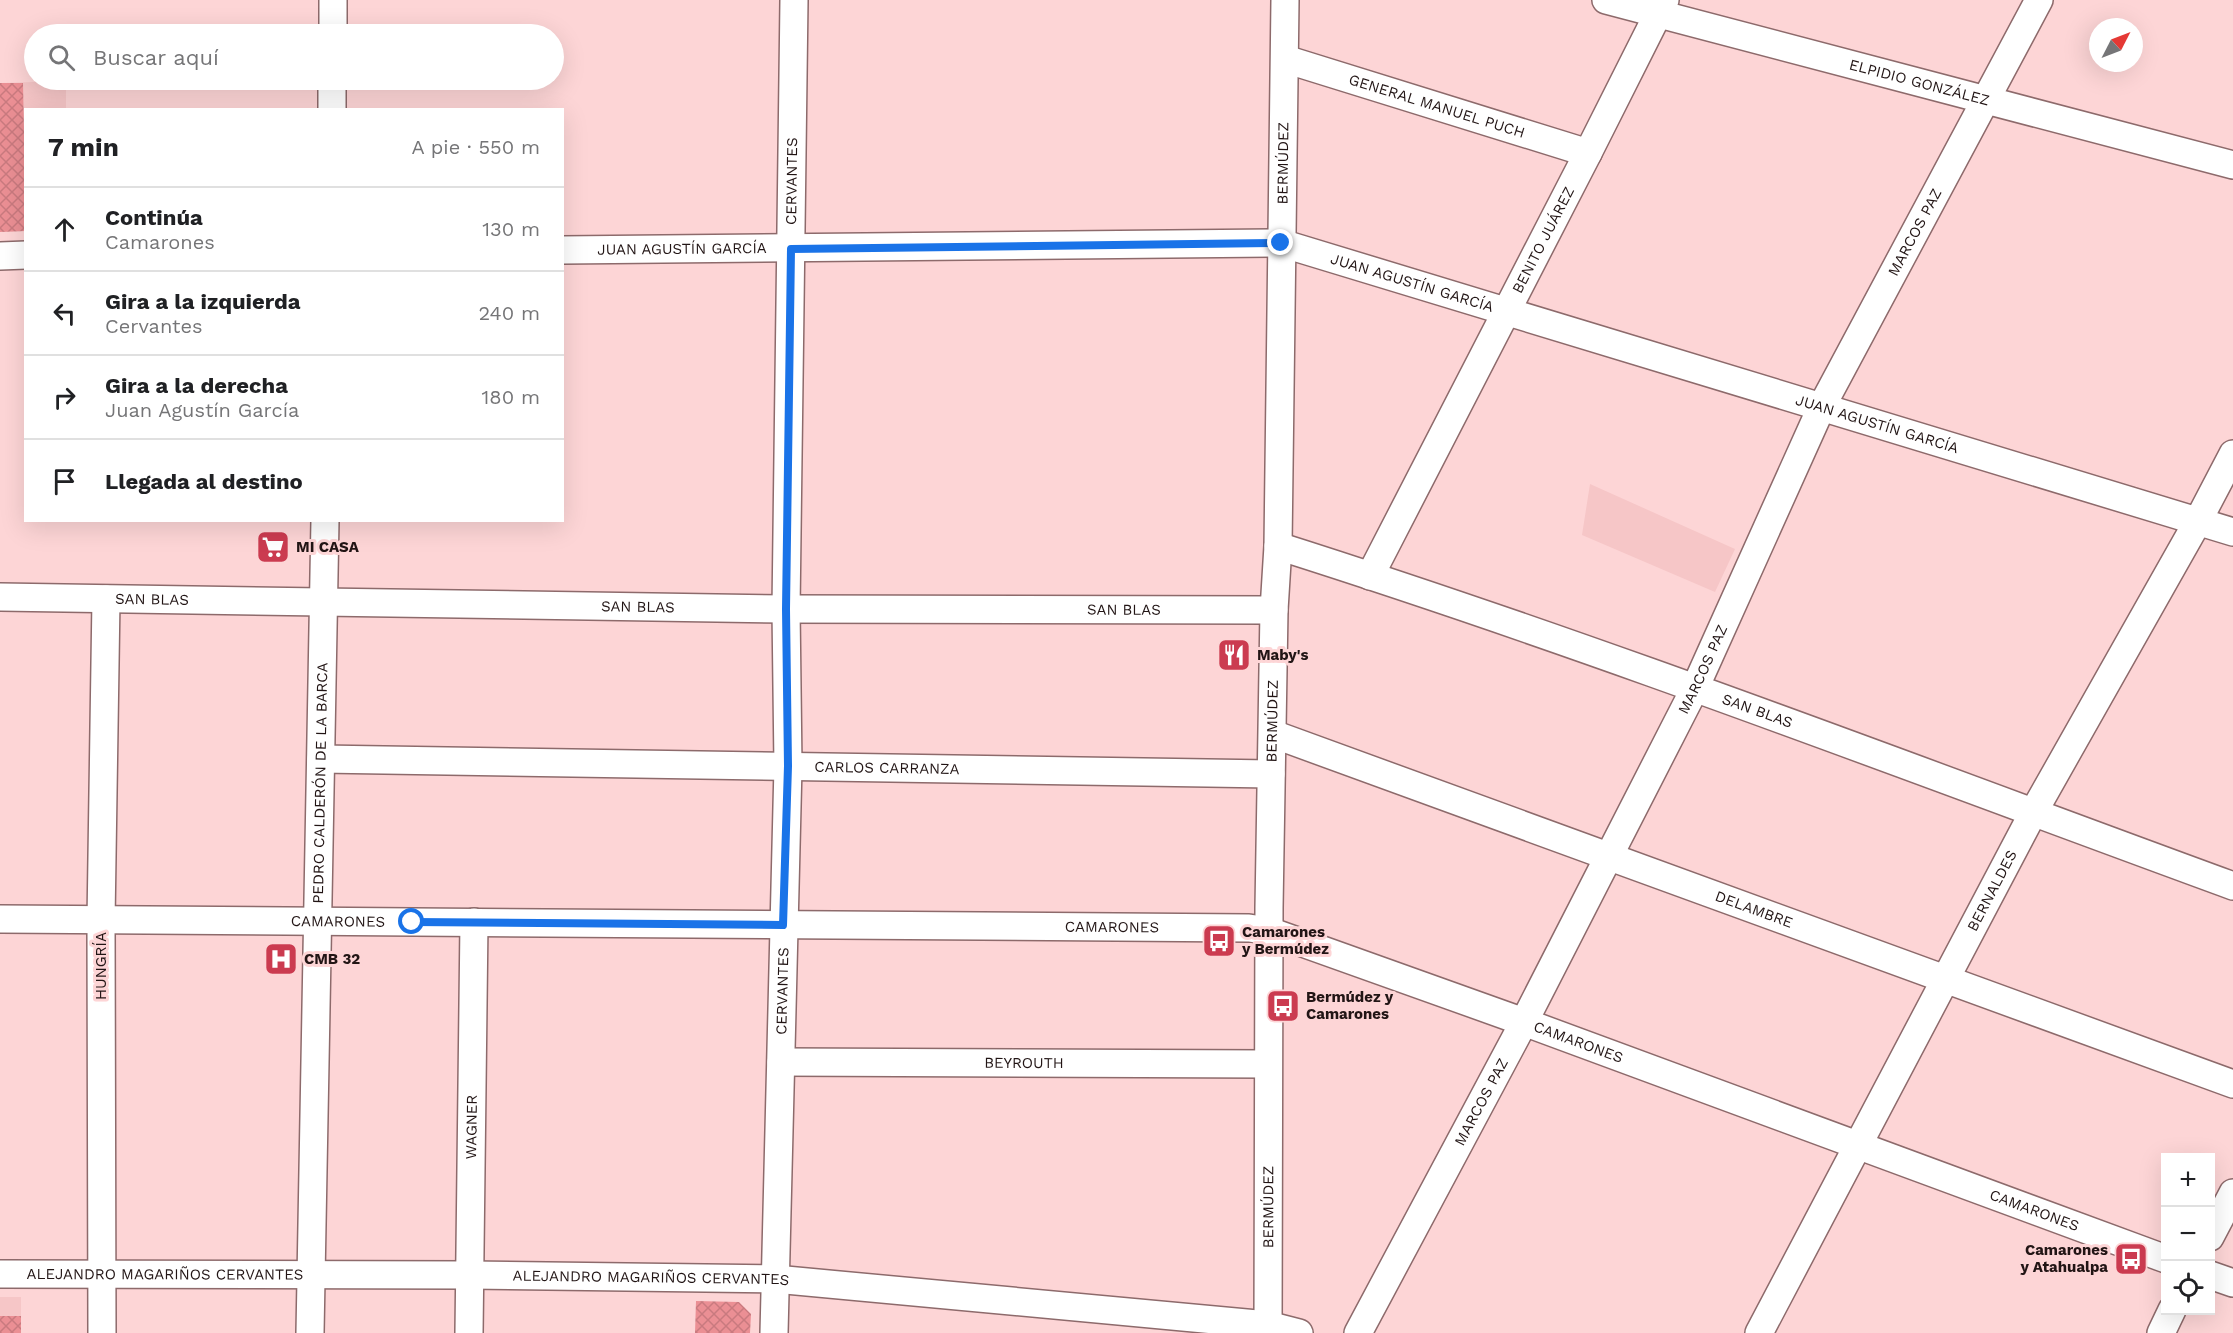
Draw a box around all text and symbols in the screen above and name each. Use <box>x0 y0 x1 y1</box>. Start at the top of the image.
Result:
north arrow <box>2089 18 2143 72</box>
search box <box>24 24 564 90</box>
icon: search <box>45 41 78 74</box>
text: Buscar aquí <box>93 45 219 70</box>
street label: ELPIDIO GONZÁLEZ <box>1847 55 1991 110</box>
street label: GENERAL MANUEL PUCH <box>1347 70 1527 142</box>
street label: BERMÚDEZ <box>1273 122 1292 205</box>
text: 7 min <box>48 132 119 162</box>
text: A pie · 550 m <box>412 135 540 159</box>
street label: CERVANTES <box>782 137 801 225</box>
street label: BENITO JUÁREZ <box>1508 184 1578 296</box>
street label: MARCOS PAZ <box>1884 185 1946 279</box>
text: Continúa <box>105 205 203 230</box>
icon: ahead <box>48 213 81 246</box>
text: 130 m <box>482 217 540 241</box>
route end <box>1267 229 1293 255</box>
text: Camarones <box>105 230 215 254</box>
street label: JUAN AGUSTÍN GARCÍA <box>597 239 767 259</box>
street label: JUAN AGUSTÍN GARCÍA <box>1328 250 1496 316</box>
text: Gira a la izquierda <box>105 289 301 314</box>
icon: left <box>48 297 81 330</box>
text: 240 m <box>478 301 540 325</box>
text: Cervantes <box>105 314 203 338</box>
text: Gira a la derecha <box>105 373 288 398</box>
icon: right <box>48 381 81 414</box>
text: 180 m <box>482 385 540 409</box>
street label: JUAN AGUSTÍN GARCÍA <box>1793 391 1961 457</box>
text: Juan Agustín García <box>105 398 299 422</box>
icon: arrive <box>48 465 81 498</box>
text: Llegada al destino <box>105 469 303 494</box>
supermarket icon: MI CASA <box>255 529 291 565</box>
place label: MI CASA <box>296 538 360 556</box>
street label: SAN BLAS <box>115 590 189 609</box>
street label: SAN BLAS <box>601 597 675 616</box>
street label: SAN BLAS <box>1087 601 1161 619</box>
street label: MARCOS PAZ <box>1674 622 1731 717</box>
restaurant icon: Maby's <box>1216 637 1252 673</box>
place label: Maby's <box>1257 646 1308 664</box>
street label: PEDRO CALDERÓN DE LA BARCA <box>309 662 331 904</box>
street label: BERMÚDEZ <box>1262 680 1282 763</box>
street label: SAN BLAS <box>1720 690 1795 732</box>
street label: CARLOS CARRANZA <box>814 758 960 778</box>
street label: BERNALDES <box>1963 847 2021 934</box>
street label: DELAMBRE <box>1713 887 1795 932</box>
route start <box>398 908 424 934</box>
street label: CAMARONES <box>291 912 385 931</box>
street label: CAMARONES <box>1065 918 1159 936</box>
bus stop icon: Camarones y Bermúdez <box>1201 923 1237 959</box>
place label: Camarones y Bermúdez <box>1241 923 1329 958</box>
street label: HUNGRÍA <box>92 932 110 1000</box>
hospital icon: CMB 32 <box>263 941 299 977</box>
street label: CERVANTES <box>772 947 793 1035</box>
place label: CMB 32 <box>304 950 360 968</box>
bus stop icon: Bermúdez y Camarones <box>1265 988 1301 1024</box>
place label: Bermúdez y Camarones <box>1306 988 1394 1023</box>
street label: CAMARONES <box>1531 1017 1626 1067</box>
street label: BEYROUTH <box>984 1054 1064 1072</box>
street label: MARCOS PAZ <box>1451 1055 1512 1149</box>
street label: WAGNER <box>462 1094 481 1160</box>
map controls <box>2161 1153 2215 1315</box>
button: + <box>2161 1153 2215 1207</box>
street label: BERMÚDEZ <box>1259 1166 1277 1248</box>
street label: CAMARONES <box>1987 1186 2082 1235</box>
button: − <box>2161 1207 2215 1261</box>
place label: Camarones y Atahualpa <box>2020 1241 2108 1276</box>
bus stop icon: Camarones y Atahualpa <box>2113 1241 2149 1277</box>
button: locate <box>2161 1261 2215 1315</box>
street label: ALEJANDRO MAGARIÑOS CERVANTES <box>27 1265 303 1284</box>
street label: ALEJANDRO MAGARIÑOS CERVANTES <box>513 1267 790 1289</box>

